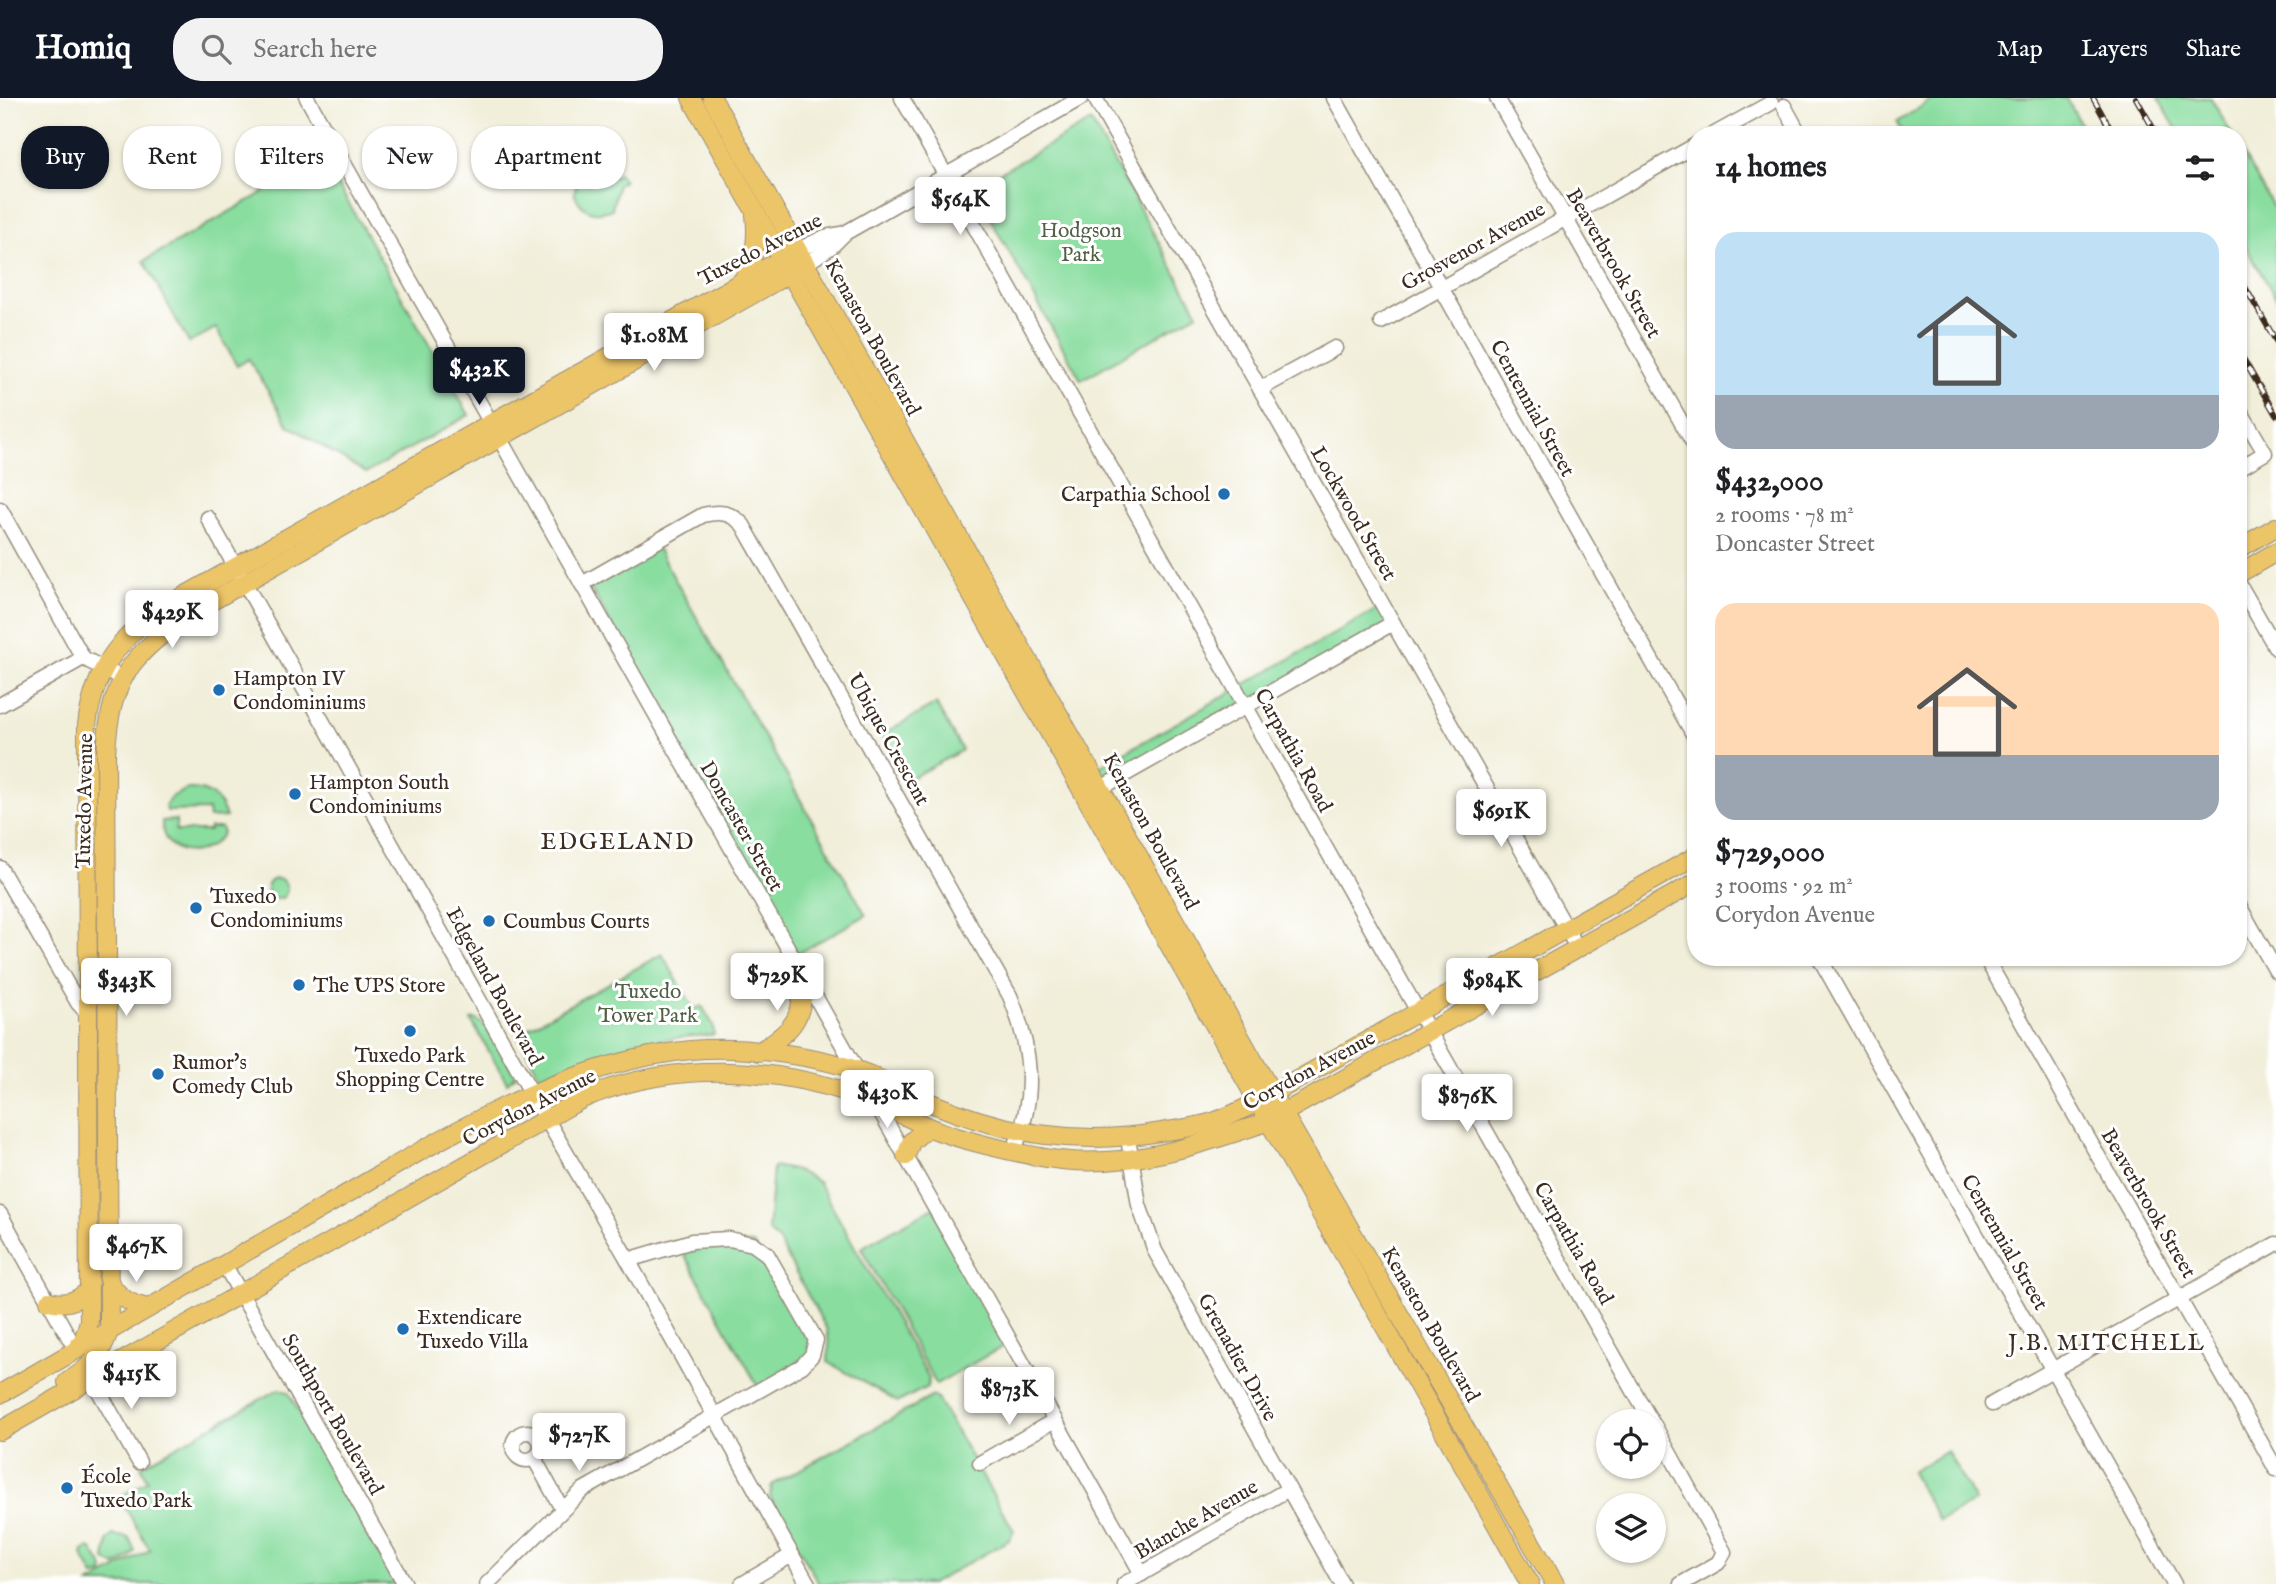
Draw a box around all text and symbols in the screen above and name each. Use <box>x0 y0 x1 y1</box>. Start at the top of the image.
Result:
search box <box>173 18 663 81</box>
text: Homiq <box>35 28 131 70</box>
icon: search <box>197 30 235 68</box>
text: Search here <box>253 33 377 66</box>
text: Map <box>1997 34 2043 65</box>
text: Layers <box>2081 34 2148 65</box>
text: Share <box>2186 34 2241 65</box>
chip: Buy <box>21 126 109 189</box>
chip: Rent <box>123 126 221 189</box>
chip: Filters <box>235 126 348 189</box>
chip: New <box>362 126 457 189</box>
chip: Apartment <box>471 126 626 189</box>
text: 14 homes <box>1715 149 1827 187</box>
icon: filters <box>2181 149 2219 187</box>
pin: $564K <box>911 178 1009 237</box>
street label: Beaverbrook Street <box>1559 184 1666 343</box>
text: $564K <box>931 185 989 214</box>
street label: Grosvenor Avenue <box>1397 196 1551 298</box>
street label: Tuxedo Avenue <box>694 207 827 293</box>
park label: Hodgson Park <box>1040 218 1122 269</box>
street label: Kenaston Boulevard <box>817 255 926 422</box>
icon: home <box>1904 278 2030 404</box>
pin: $1.08M <box>597 314 711 373</box>
text: $1.08M <box>620 321 688 350</box>
street label: Centennial Street <box>1483 336 1580 482</box>
pin: $432K <box>430 348 528 407</box>
text: $432K <box>449 355 509 384</box>
street label: Lockwood Street <box>1303 442 1402 586</box>
text: $432,000 <box>1715 463 1824 501</box>
place label: Carpathia School <box>1061 482 1210 509</box>
marker: Carpathia School <box>1216 486 1232 502</box>
text: 2 rooms · 78 m² <box>1715 501 1854 530</box>
text: Doncaster Street <box>1715 530 1875 559</box>
pin: $429K <box>123 590 221 650</box>
text: $429K <box>141 598 203 627</box>
icon: home <box>1904 649 2030 775</box>
place label: Hampton IV Condominiums <box>233 666 366 717</box>
street label: Ubique Crescent <box>840 669 935 811</box>
marker: Hampton IV Condominiums <box>211 682 227 698</box>
street label: Carpathia Road <box>1248 684 1338 818</box>
street label: Tuxedo Avenue <box>71 733 100 869</box>
street label: Kenaston Boulevard <box>1095 749 1204 916</box>
street label: Doncaster Street <box>692 757 789 897</box>
place label: Hampton South Condominiums <box>309 770 449 821</box>
marker: Hampton South Condominiums <box>287 786 303 802</box>
pin: $691K <box>1452 790 1550 849</box>
text: $691K <box>1472 797 1530 826</box>
district label: EDGELAND <box>541 828 695 857</box>
text: $729,000 <box>1715 834 1825 872</box>
text: 3 rooms · 92 m² <box>1715 872 1853 901</box>
place label: Tuxedo Condominiums <box>210 884 343 935</box>
marker: Tuxedo Condominiums <box>188 900 204 916</box>
text: Corydon Avenue <box>1715 901 1875 930</box>
street label: Edgeland Boulevard <box>439 903 549 1071</box>
place label: Coumbus Courts <box>503 909 650 936</box>
marker: Coumbus Courts <box>481 913 497 929</box>
pin: $729K <box>728 954 826 1013</box>
pin: $343K <box>77 958 175 1018</box>
pin: $984K <box>1443 958 1541 1018</box>
text: $729K <box>747 961 807 990</box>
text: $343K <box>97 966 155 995</box>
text: $984K <box>1462 966 1522 995</box>
place label: The UPS Store <box>313 973 446 1000</box>
marker: The UPS Store <box>291 977 307 993</box>
park label: Tuxedo Tower Park <box>598 979 699 1030</box>
marker: Tuxedo Park Shopping Centre <box>402 1023 418 1039</box>
street label: Corydon Avenue <box>1239 1025 1381 1118</box>
place label: Tuxedo Park Shopping Centre <box>336 1043 485 1094</box>
place label: Rumor's Comedy Club <box>172 1050 293 1101</box>
street label: Corydon Avenue <box>458 1063 601 1154</box>
marker: Rumor's Comedy Club <box>150 1066 166 1082</box>
pin: $430K <box>838 1070 936 1130</box>
pin: $876K <box>1418 1074 1516 1134</box>
text: $430K <box>857 1078 917 1107</box>
text: $876K <box>1438 1082 1496 1111</box>
street label: Beaverbrook Street <box>2094 1124 2201 1283</box>
street label: Centennial Street <box>1954 1170 2053 1315</box>
street label: Carpathia Road <box>1527 1178 1619 1311</box>
pin: $467K <box>87 1224 185 1284</box>
text: $467K <box>105 1232 167 1261</box>
street label: Kenaston Boulevard <box>1374 1242 1486 1408</box>
street label: Grenadier Drive <box>1190 1289 1283 1427</box>
place label: Extendicare Tuxedo Villa <box>417 1305 529 1356</box>
marker: Extendicare Tuxedo Villa <box>395 1321 411 1337</box>
street label: Southport Boulevard <box>275 1329 389 1501</box>
district label: J.B. MITCHELL <box>2005 1329 2206 1358</box>
pin: $415K <box>82 1352 180 1411</box>
text: $415K <box>102 1359 160 1388</box>
pin: $873K <box>960 1368 1058 1427</box>
text: $873K <box>980 1375 1038 1404</box>
map controls <box>1596 1409 1666 1563</box>
button: locate <box>1596 1409 1666 1479</box>
pin: $727K <box>530 1414 628 1473</box>
text: $727K <box>548 1421 610 1450</box>
place label: École Tuxedo Park <box>81 1463 193 1515</box>
street label: Blanche Avenue <box>1130 1474 1264 1567</box>
marker: École Tuxedo Park <box>59 1480 75 1496</box>
button: layers <box>1596 1493 1666 1563</box>

